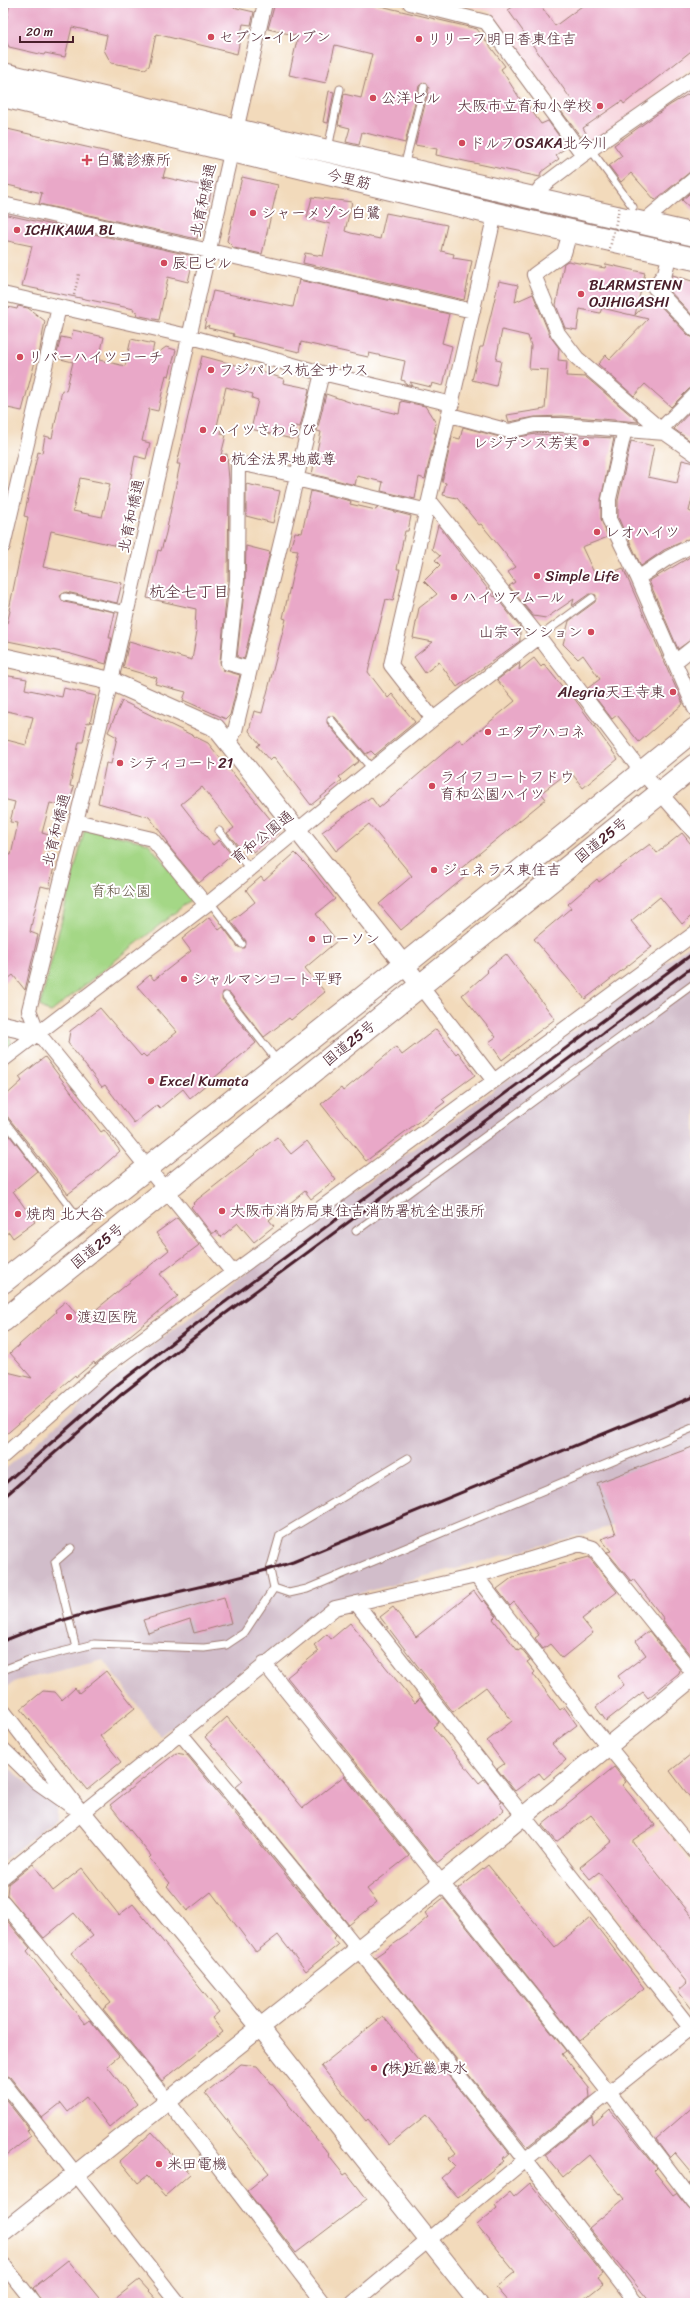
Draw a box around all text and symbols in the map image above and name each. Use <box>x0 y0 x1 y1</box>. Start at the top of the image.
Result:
scale bar <box>20 18 73 44</box>
text: 20 m <box>26 21 53 43</box>
place label: セブン-イレブン <box>219 24 331 50</box>
place label: リリーフ明日香東住吉 <box>427 26 576 52</box>
marker: セブン-イレブン <box>206 32 216 42</box>
marker: リリーフ明日香東住吉 <box>414 34 424 44</box>
place label: 公洋ビル <box>381 85 441 111</box>
marker: 公洋ビル <box>368 93 378 103</box>
place label: 大阪市立育和小学校 <box>457 93 592 119</box>
marker: 大阪市立育和小学校 <box>595 101 605 111</box>
place label: ドルフOSAKA北今川 <box>470 130 608 156</box>
marker: ドルフOSAKA北今川 <box>457 138 467 148</box>
place label: 白鷺診療所 <box>96 147 171 173</box>
marker: 白鷺診療所 <box>81 154 93 166</box>
street label: 北育和橋通 <box>182 161 224 239</box>
street label: 今里筋 <box>324 161 374 197</box>
place label: シャーメゾン白鷺 <box>261 200 381 226</box>
marker: シャーメゾン白鷺 <box>248 208 258 218</box>
place label: ICHIKAWA BL <box>24 217 115 243</box>
marker: ICHIKAWA BL <box>12 225 22 235</box>
place label: 辰巳ビル <box>172 250 232 276</box>
marker: 辰巳ビル <box>159 258 169 268</box>
place label: BLARMSTENN OJIHIGASHI <box>589 272 683 315</box>
marker: BLARMSTENN OJIHIGASHI <box>576 289 586 299</box>
place label: リバーハイツコーチ <box>28 344 163 370</box>
marker: リバーハイツコーチ <box>15 352 25 362</box>
place label: フジパレス杭全サウス <box>219 357 369 383</box>
marker: フジパレス杭全サウス <box>206 365 216 375</box>
place label: ハイツさわらび <box>211 417 316 443</box>
marker: ハイツさわらび <box>198 425 208 435</box>
place label: レジデンス芳実 <box>473 430 578 456</box>
marker: レジデンス芳実 <box>581 438 591 448</box>
place label: 杭全法界地蔵尊 <box>231 446 336 472</box>
marker: 杭全法界地蔵尊 <box>218 454 228 464</box>
street label: 北育和橋通 <box>110 477 152 555</box>
place label: レオハイツ <box>605 519 680 545</box>
marker: レオハイツ <box>592 527 602 537</box>
place label: Simple Life <box>545 563 620 589</box>
marker: Simple Life <box>532 571 542 581</box>
district label: 杭全七丁目 <box>149 577 229 606</box>
place label: ハイツアムール <box>462 584 565 610</box>
marker: ハイツアムール <box>449 592 459 602</box>
place label: 山宗マンション <box>479 619 583 645</box>
marker: 山宗マンション <box>586 627 596 637</box>
place label: Alegria天王寺東 <box>557 679 665 705</box>
marker: Alegria天王寺東 <box>668 687 678 697</box>
place label: エタプハコネ <box>496 719 586 745</box>
marker: エタプハコネ <box>483 727 493 737</box>
place label: シティコート21 <box>128 750 233 776</box>
marker: シティコート21 <box>115 758 125 768</box>
place label: ライフコートフドウ 育和公園ハイツ <box>440 764 574 807</box>
marker: ライフコートフドウ 育和公園ハイツ <box>427 781 437 791</box>
street label: 北育和橋通 <box>34 790 78 870</box>
street label: 育和公園通 <box>225 803 299 871</box>
street label: 国道25号 <box>568 810 634 870</box>
place label: ジェネラス東住吉 <box>442 857 561 883</box>
marker: ジェネラス東住吉 <box>429 865 439 875</box>
park label: 育和公園 <box>91 878 151 904</box>
place label: ローソン <box>320 926 380 952</box>
marker: ローソン <box>307 934 317 944</box>
place label: シャルマンコート平野 <box>192 966 342 992</box>
marker: シャルマンコート平野 <box>179 974 189 984</box>
street label: 国道25号 <box>316 1013 382 1073</box>
place label: Excel Kumata <box>159 1068 249 1094</box>
marker: Excel Kumata <box>146 1076 156 1086</box>
place label: 大阪市消防局東住吉消防署杭全出張所 <box>230 1198 485 1224</box>
place label: 焼肉 北大谷 <box>26 1201 105 1227</box>
marker: 大阪市消防局東住吉消防署杭全出張所 <box>217 1206 227 1216</box>
marker: 焼肉 北大谷 <box>13 1209 23 1219</box>
street label: 国道25号 <box>64 1216 130 1276</box>
place label: 渡辺医院 <box>77 1304 137 1330</box>
marker: 渡辺医院 <box>64 1312 74 1322</box>
place label: (株)近畿東水 <box>382 2055 468 2081</box>
marker: (株)近畿東水 <box>369 2063 379 2073</box>
place label: 米田電機 <box>167 2151 227 2177</box>
marker: 米田電機 <box>154 2159 164 2169</box>

